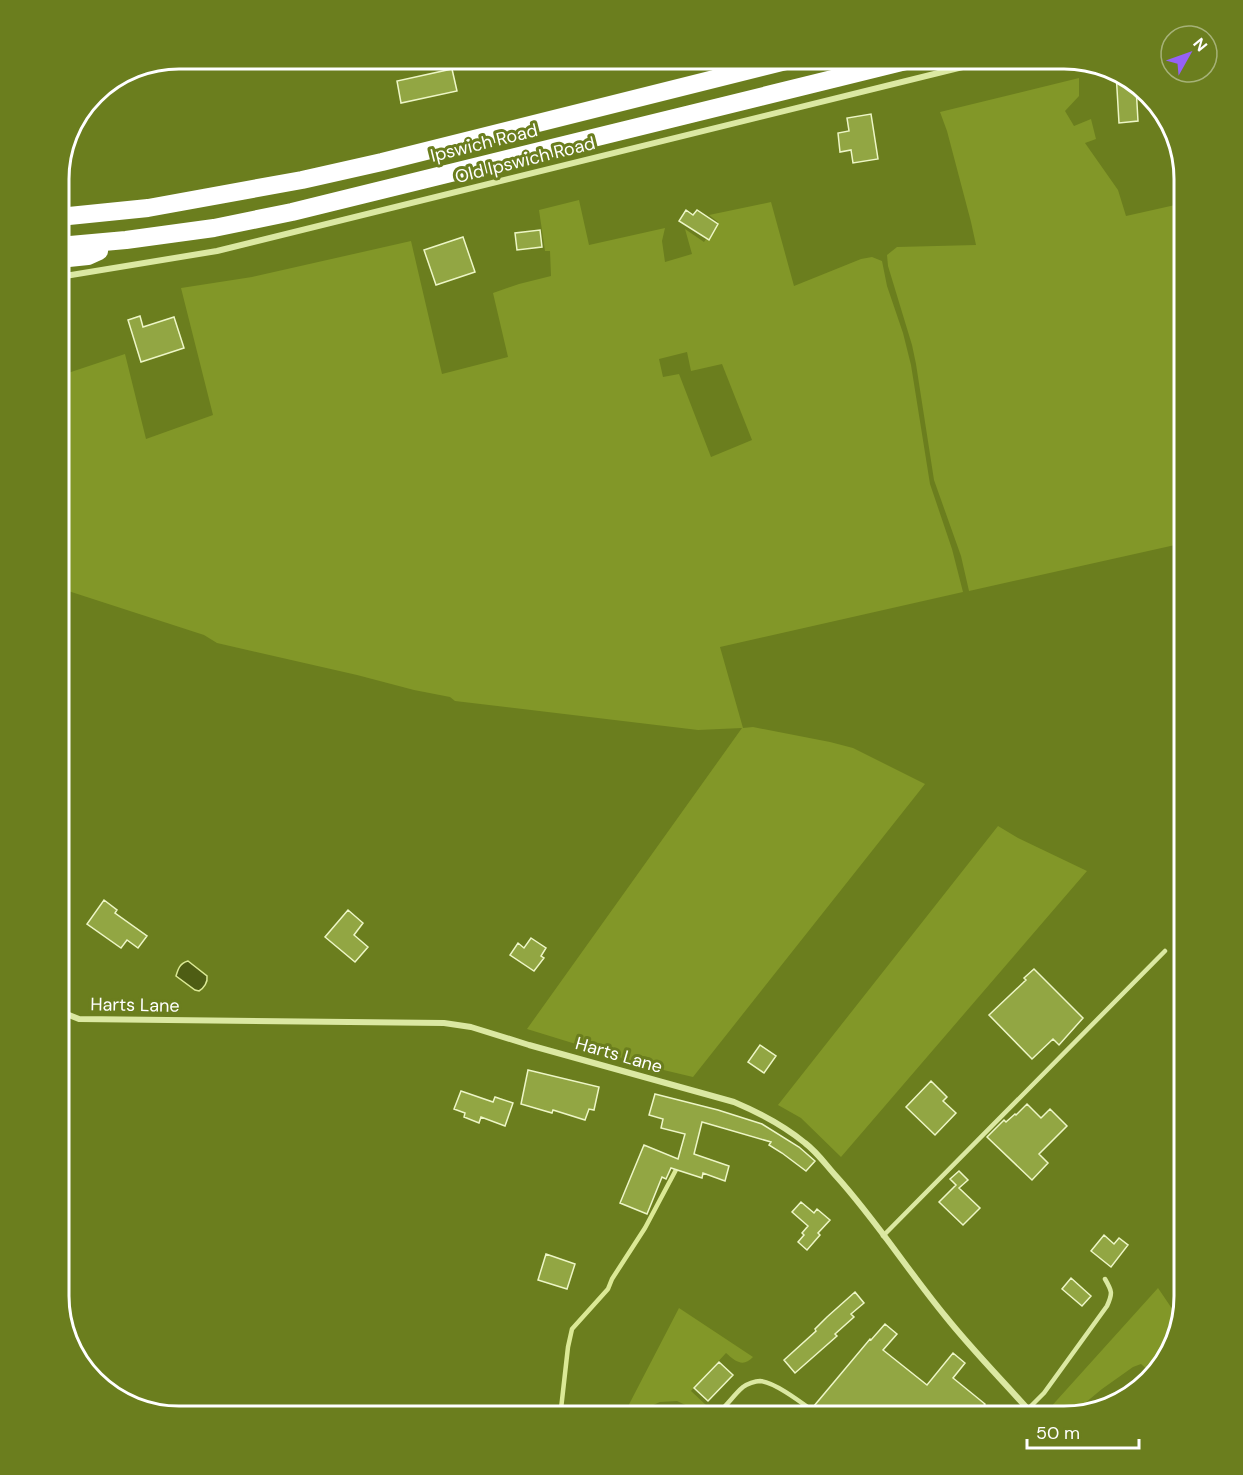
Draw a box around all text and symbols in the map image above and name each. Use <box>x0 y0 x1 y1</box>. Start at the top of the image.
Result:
north arrow <box>1159 24 1219 84</box>
text: N <box>1188 33 1212 56</box>
street label: Ipswich Road <box>428 118 540 168</box>
street label: Old Ipswich Road <box>452 131 598 189</box>
street label: Harts Lane <box>90 992 180 1018</box>
street label: Harts Lane <box>573 1031 665 1079</box>
scale bar <box>1027 1412 1140 1450</box>
text: 50 m <box>1036 1421 1080 1445</box>

